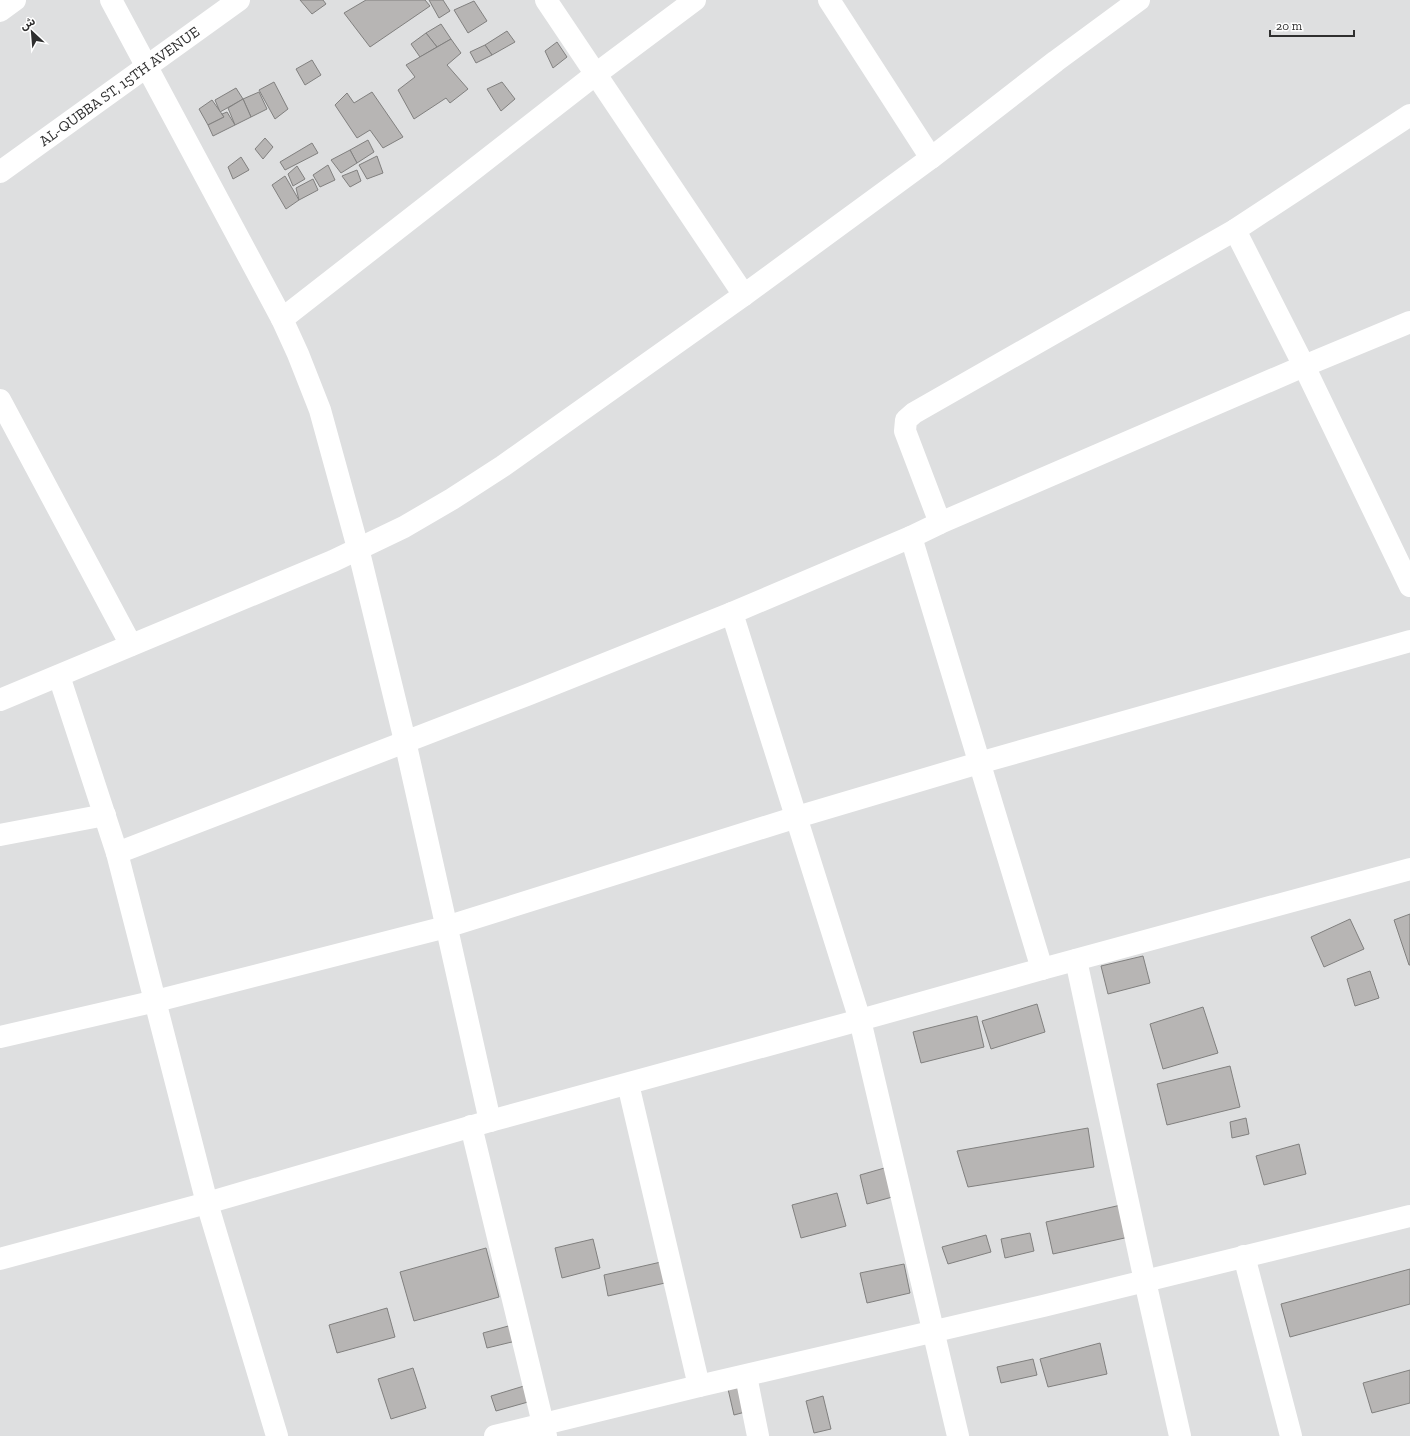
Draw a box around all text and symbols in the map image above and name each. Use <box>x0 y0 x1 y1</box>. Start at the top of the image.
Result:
north arrow <box>12 12 52 52</box>
scale bar <box>1270 12 1354 38</box>
text: ش <box>18 14 37 33</box>
text: 20 m <box>1276 19 1303 33</box>
street label: AL-QUBBA ST, 15TH AVENUE <box>36 22 203 150</box>

